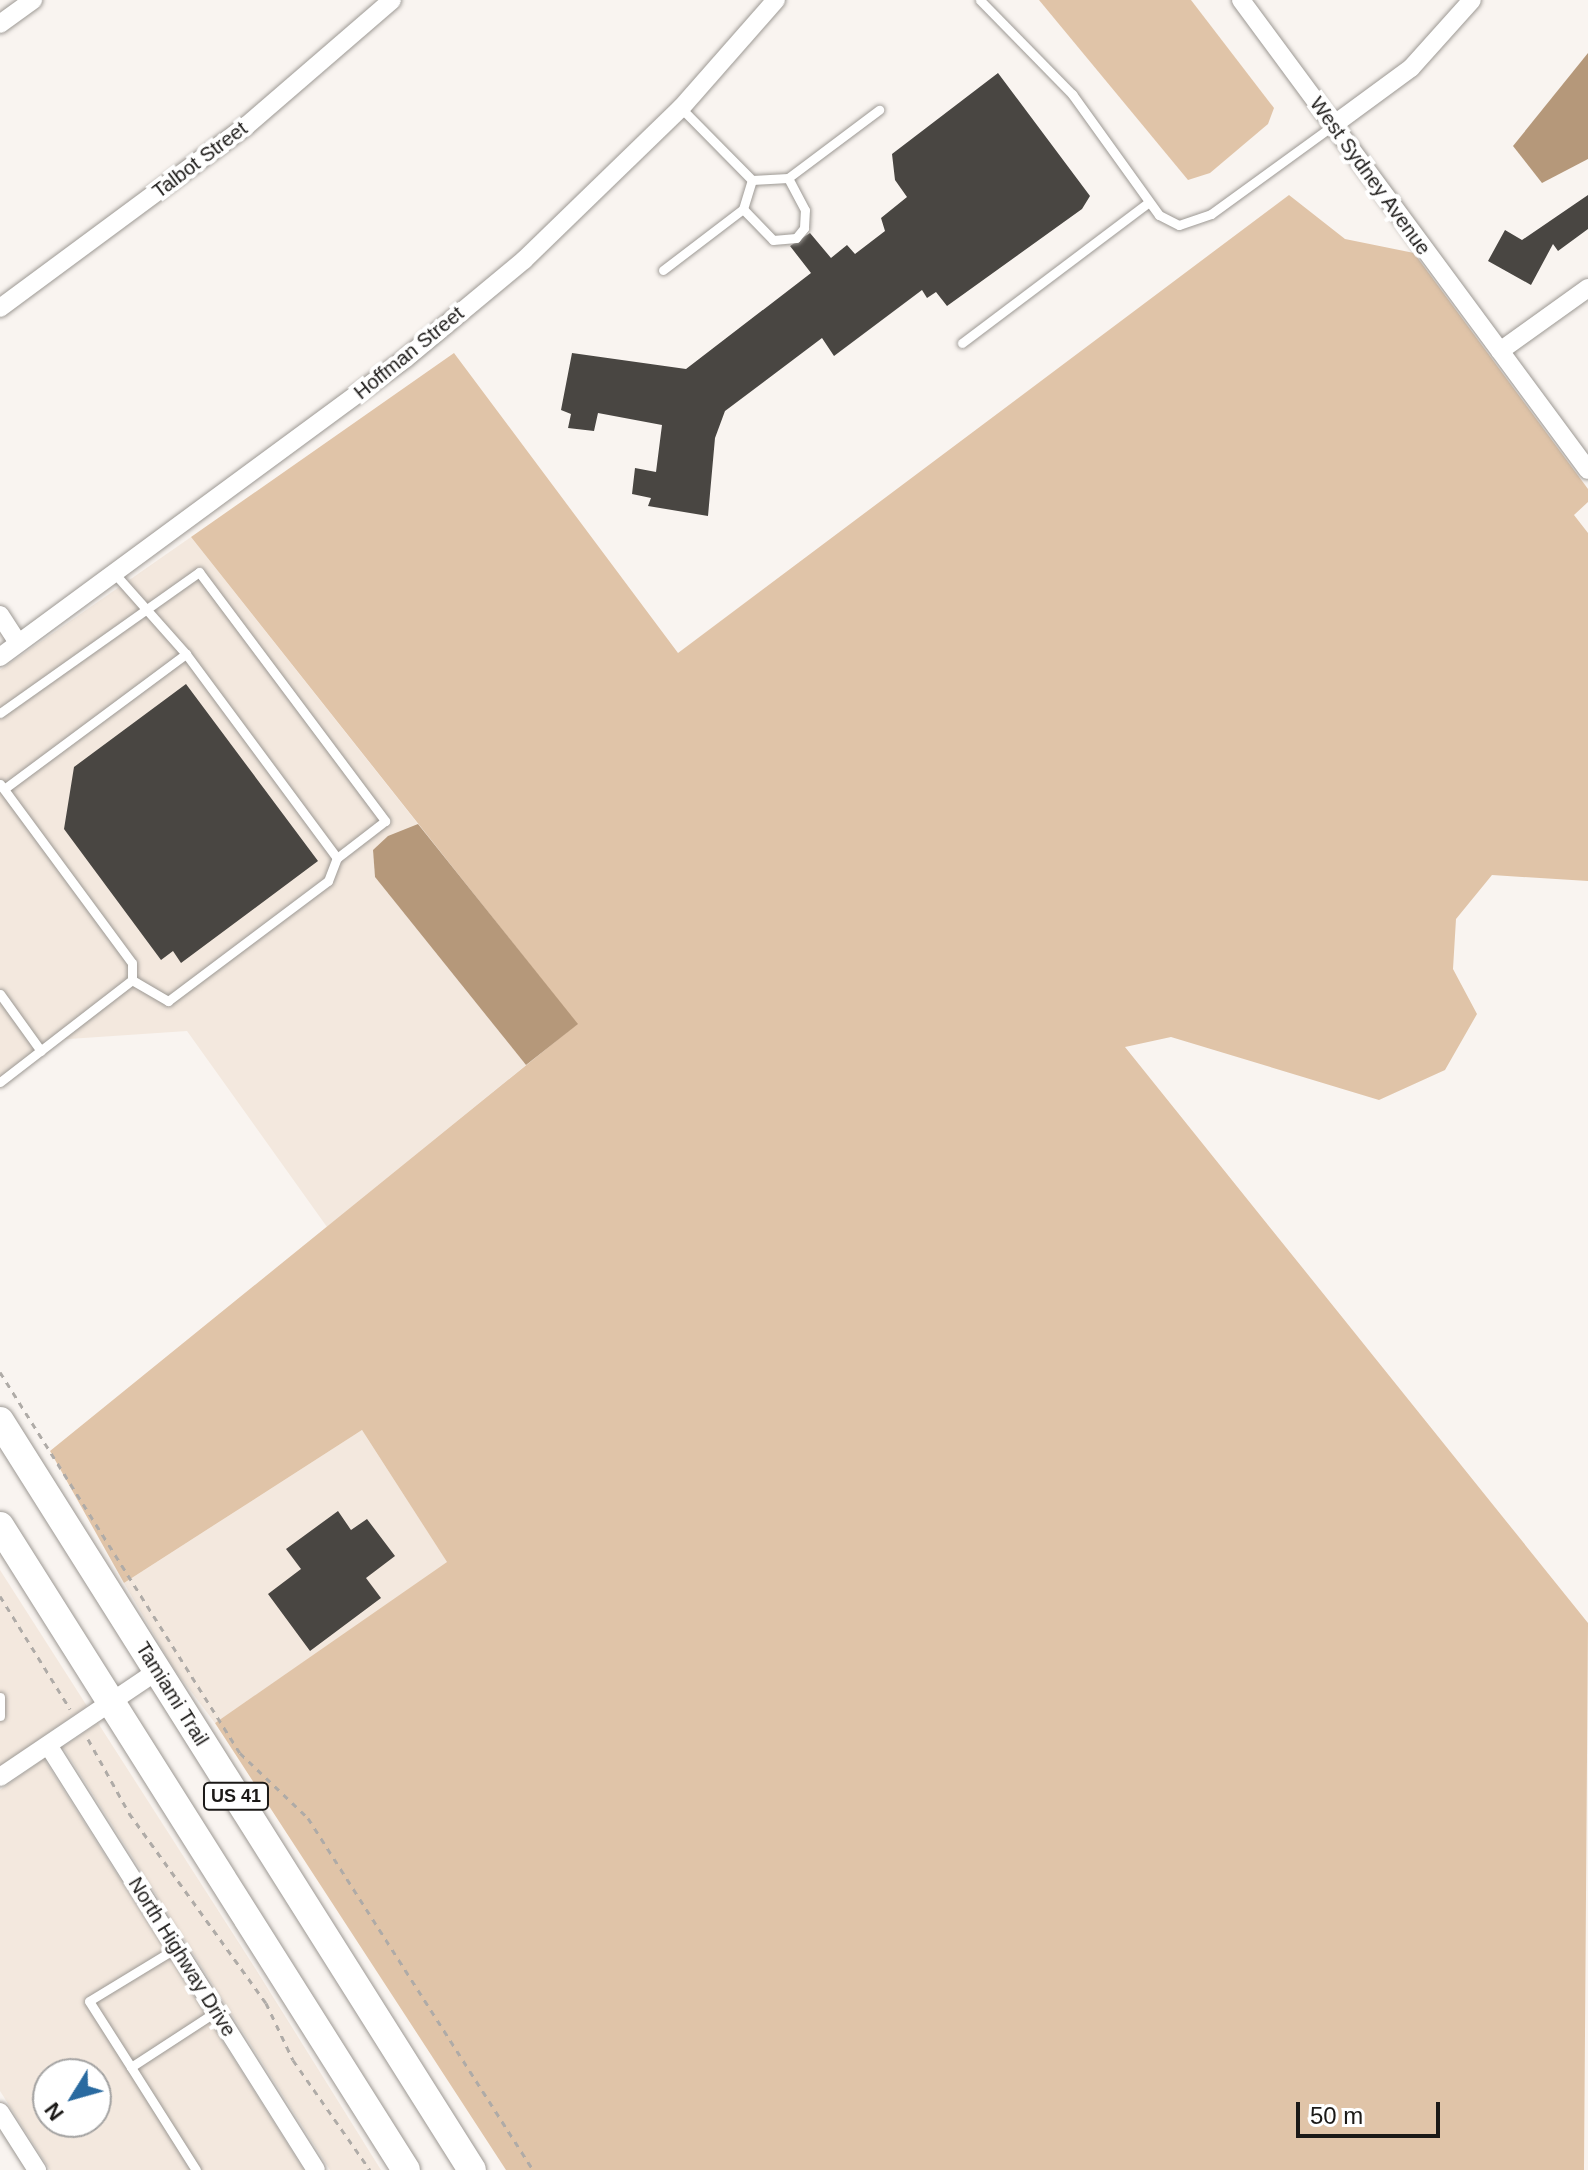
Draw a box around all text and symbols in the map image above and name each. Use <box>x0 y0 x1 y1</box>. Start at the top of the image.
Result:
street label: West Sydney Avenue <box>1304 92 1436 260</box>
street label: Talbot Street <box>148 117 252 203</box>
street label: Hoffman Street <box>349 301 469 405</box>
street label: Tamiami Trail <box>131 1638 213 1750</box>
road number: US 41 <box>202 1782 270 1810</box>
street label: North Highway Drive <box>123 1873 241 2041</box>
north arrow <box>32 2058 112 2138</box>
scale bar <box>1300 2086 1444 2136</box>
text: N <box>39 2098 69 2125</box>
text: 50 m <box>1310 2102 1363 2129</box>

